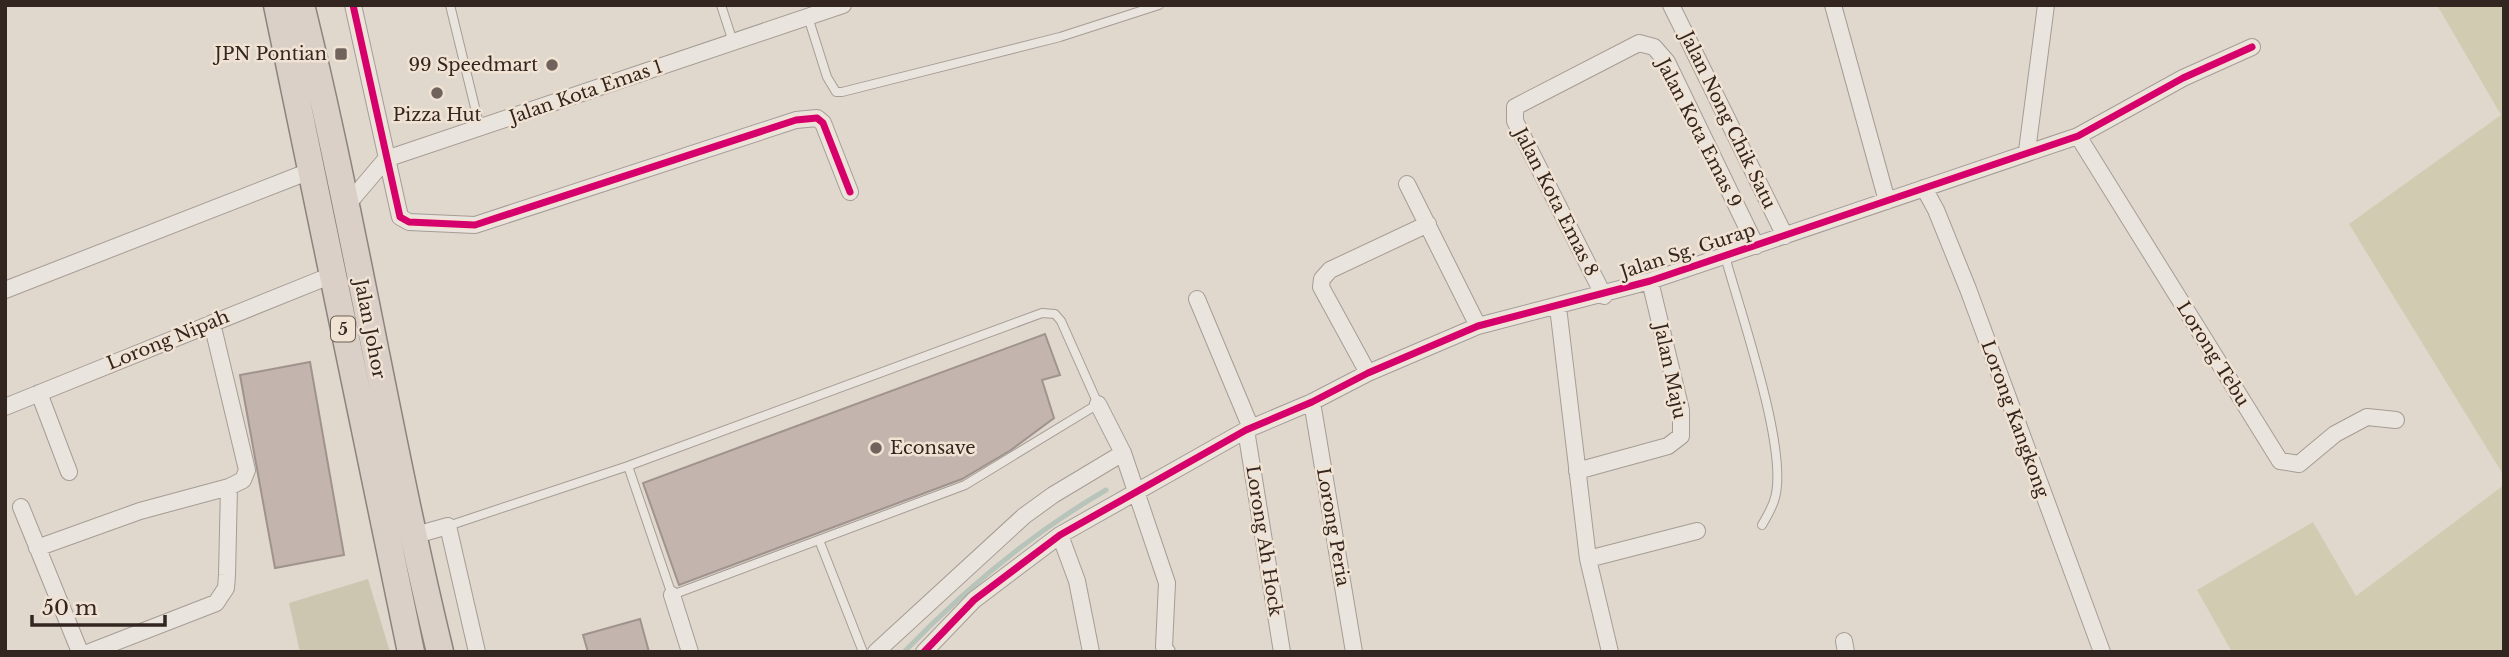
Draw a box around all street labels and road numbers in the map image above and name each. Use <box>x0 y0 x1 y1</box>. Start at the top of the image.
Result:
street label: Jalan Nong Chik Satu <box>1675 26 1781 212</box>
street label: Jalan Kota Emas 9 <box>1651 53 1746 211</box>
street label: Jalan Kota Emas 1 <box>505 55 666 129</box>
street label: Jalan Kota Emas 8 <box>1508 122 1603 280</box>
street label: Jalan Sg. Gurap <box>1616 219 1758 284</box>
street label: Jalan Johor <box>349 275 391 381</box>
street label: Lorong Tebu <box>2172 298 2254 410</box>
street label: Lorong Nipah <box>104 305 232 375</box>
road number: 5 <box>331 316 355 342</box>
street label: Jalan Maju <box>1649 319 1691 421</box>
street label: Lorong Kangkong <box>1976 337 2054 501</box>
street label: Lorong Ah Hock <box>1241 464 1287 618</box>
street label: Lorong Peria <box>1312 466 1354 588</box>

